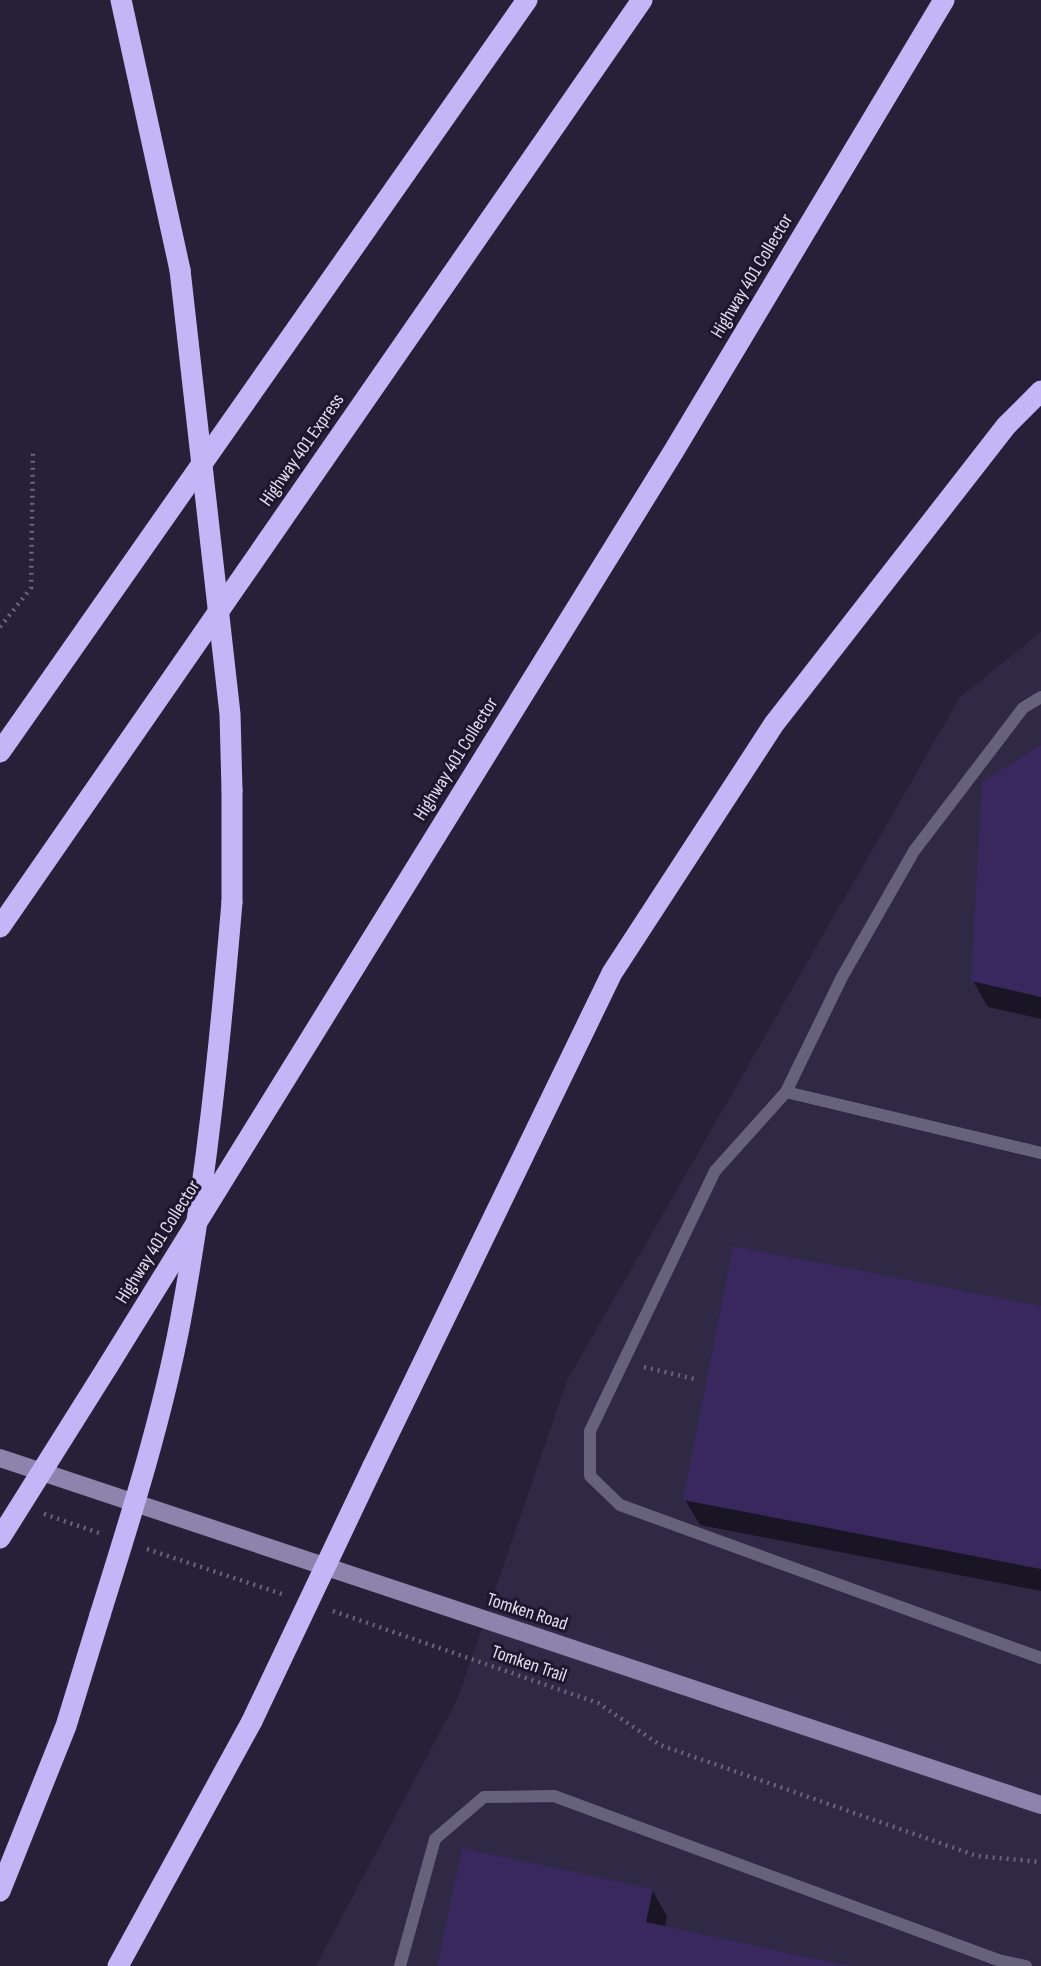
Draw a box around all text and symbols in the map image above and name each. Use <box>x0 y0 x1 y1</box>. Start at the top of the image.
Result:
street label: Highway 401 Collector <box>706 209 798 342</box>
street label: Highway 401 Express <box>255 389 349 511</box>
street label: Highway 401 Collector <box>409 693 503 825</box>
street label: Highway 401 Collector <box>111 1176 205 1308</box>
street label: Tomken Road <box>484 1588 570 1636</box>
street label: Tomken Trail <box>488 1640 570 1688</box>

